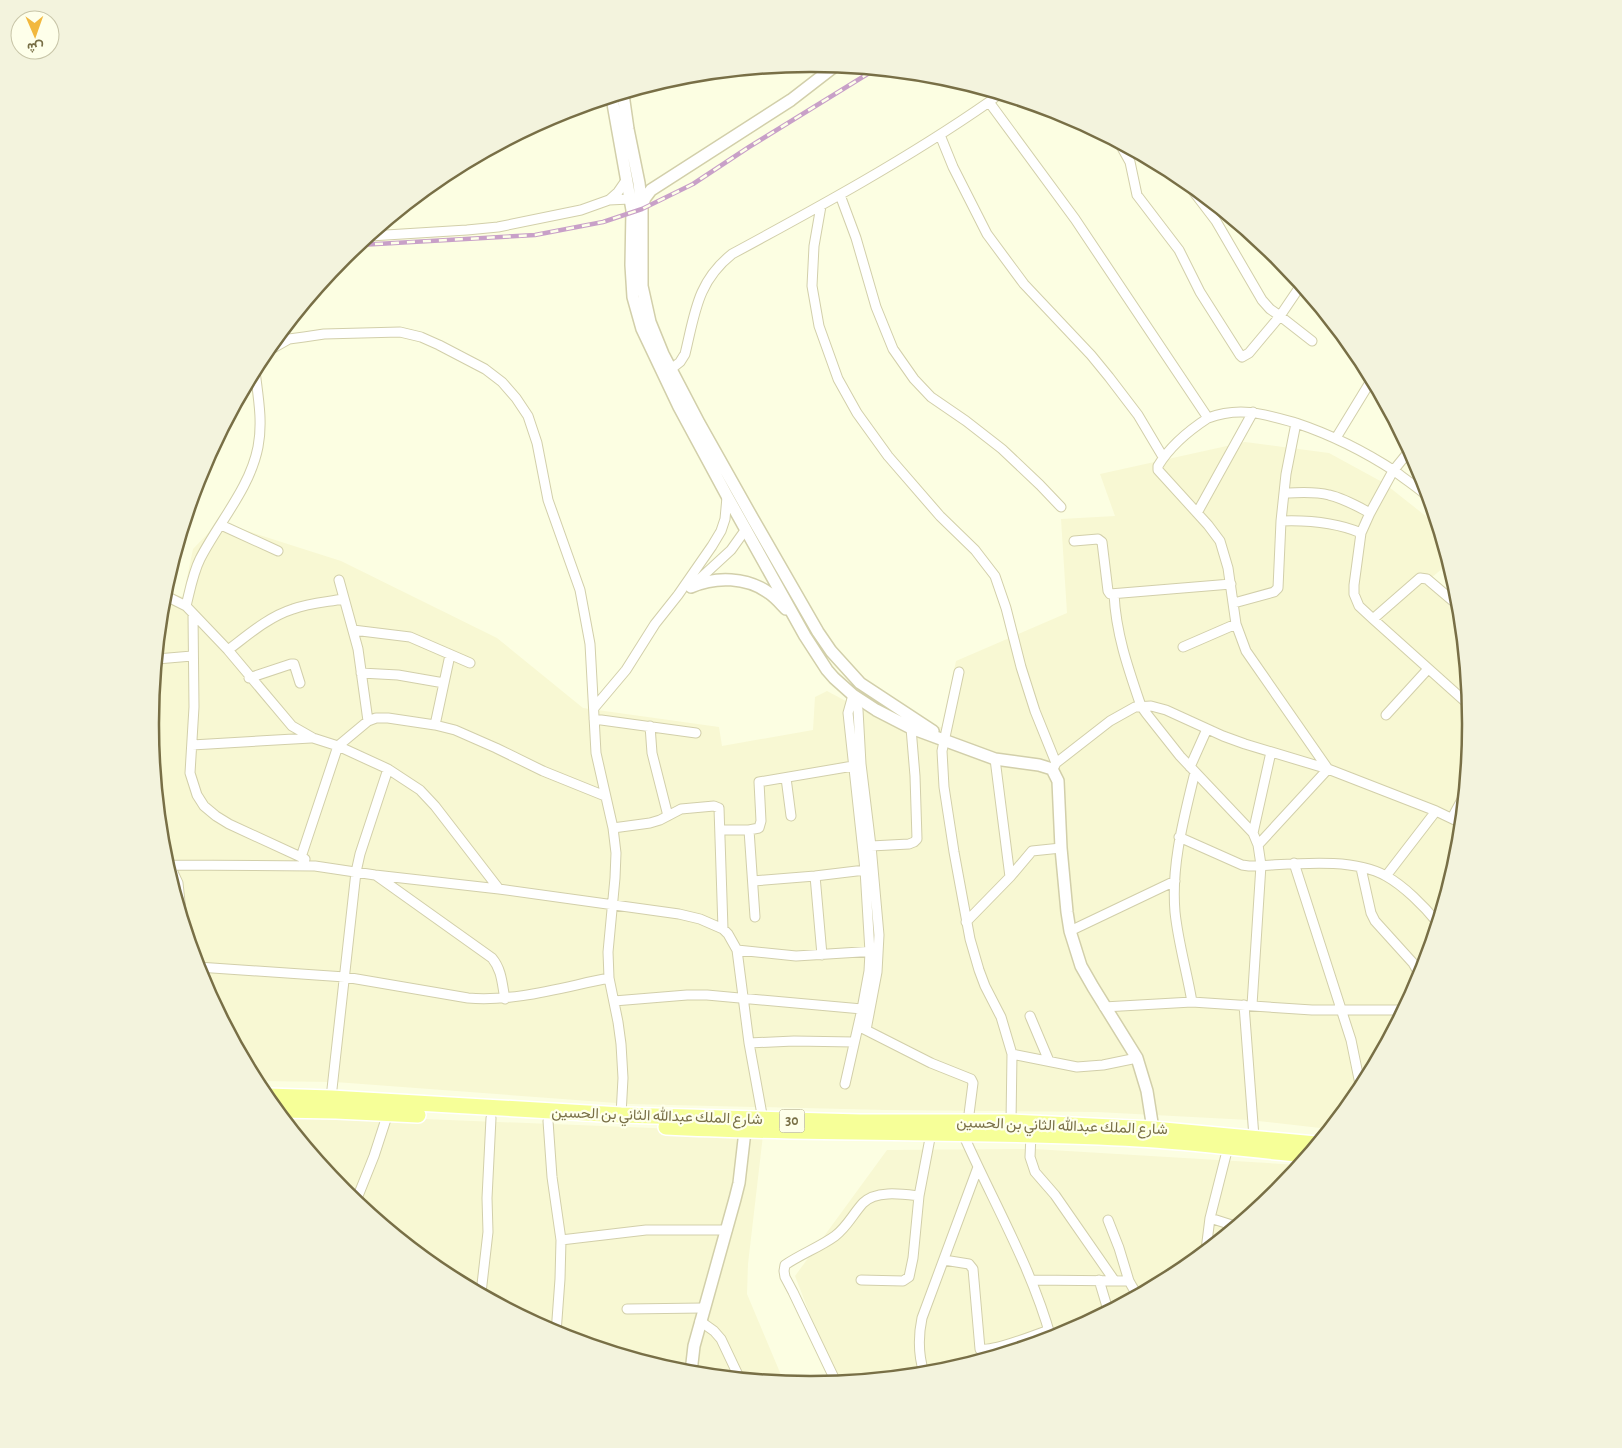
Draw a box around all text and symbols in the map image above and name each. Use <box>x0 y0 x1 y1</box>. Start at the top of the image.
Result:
north arrow <box>10 10 60 60</box>
text: ش <box>27 39 44 54</box>
street label: شارع الملك عبدالله الثاني بن الحسين <box>551 1103 763 1132</box>
road number: 30 <box>780 1110 804 1132</box>
street label: شارع الملك عبدالله الثاني بن الحسين <box>956 1113 1168 1142</box>

